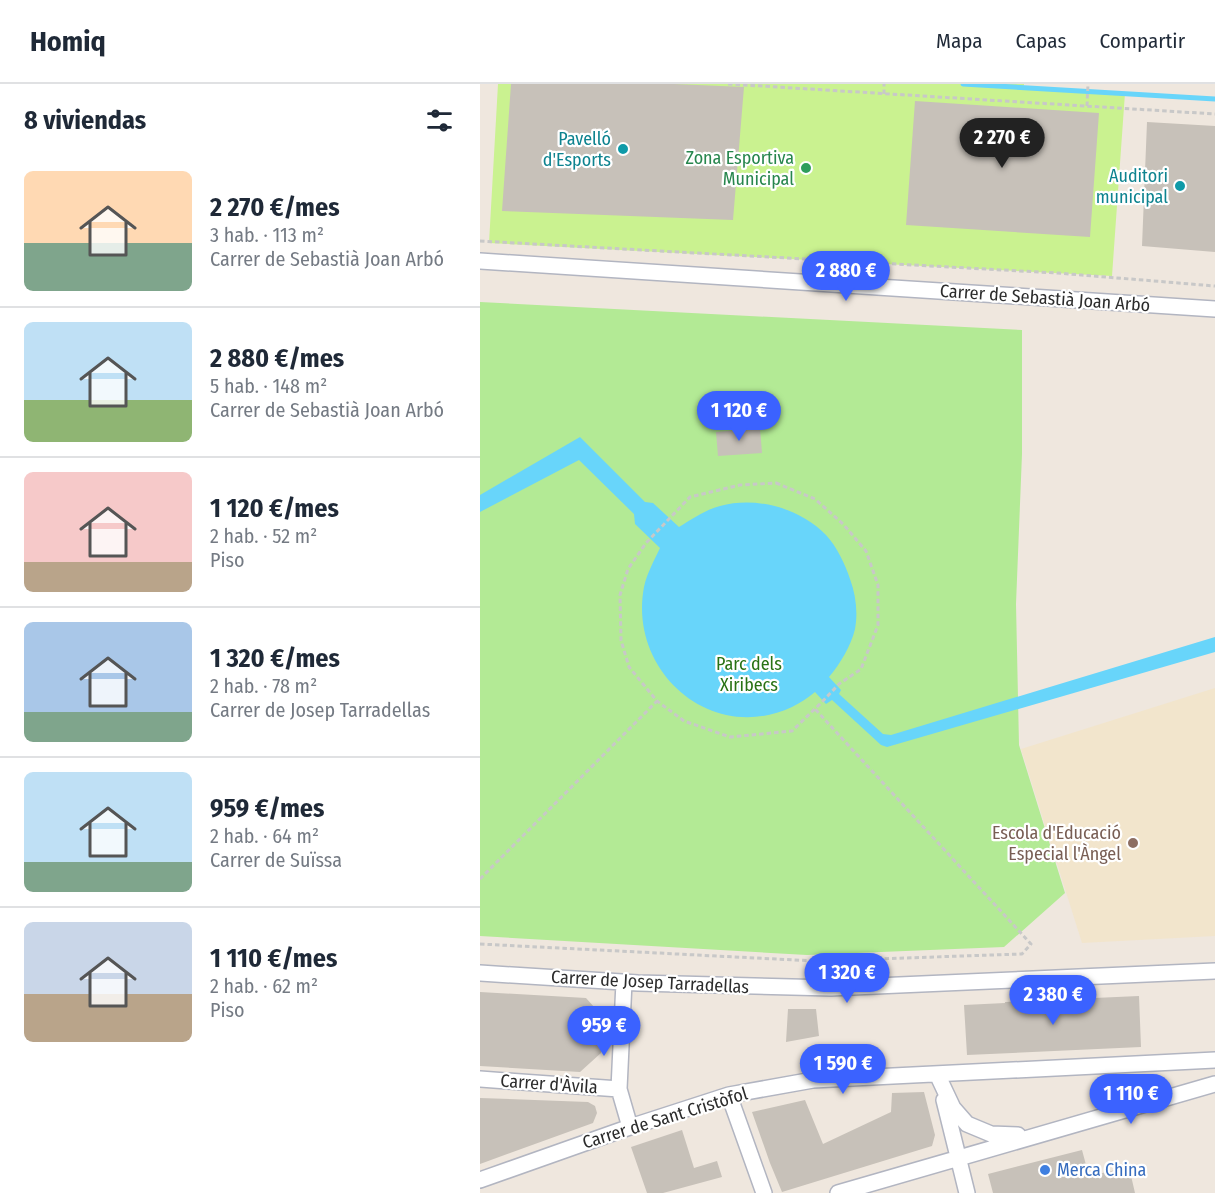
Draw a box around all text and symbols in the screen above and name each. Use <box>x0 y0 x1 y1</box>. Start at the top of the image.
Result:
text: Homiq <box>30 25 106 58</box>
text: Mapa <box>936 28 983 54</box>
text: Capas <box>1016 28 1066 54</box>
text: Compartir <box>1099 28 1185 54</box>
icon: filters <box>423 104 456 137</box>
text: 8 viviendas <box>24 105 146 136</box>
pin: 2 270 € <box>947 118 1057 169</box>
text: 2 270 € <box>974 125 1030 149</box>
place label: Pavelló d'Esports <box>543 128 611 171</box>
marker: Pavelló d'Esports <box>616 142 630 156</box>
place label: Zona Esportiva Municipal <box>686 147 794 190</box>
marker: Zona Esportiva Municipal <box>799 161 813 175</box>
place label: Auditori municipal <box>1096 165 1168 208</box>
marker: Auditori municipal <box>1173 179 1187 193</box>
text: 2 270 €/mes <box>210 192 340 223</box>
icon: home <box>72 195 144 267</box>
text: 3 hab. · 113 m² <box>210 223 324 247</box>
text: Carrer de Sebastià Joan Arbó <box>210 247 444 271</box>
pin: 2 880 € <box>791 251 901 302</box>
text: 2 880 € <box>816 258 876 282</box>
street label: Carrer de Sebastià Joan Arbó <box>939 280 1151 316</box>
text: 2 880 €/mes <box>210 343 344 374</box>
icon: home <box>72 346 144 418</box>
text: 5 hab. · 148 m² <box>210 374 327 398</box>
pin: 1 120 € <box>684 391 794 442</box>
text: Carrer de Sebastià Joan Arbó <box>210 398 444 422</box>
text: 1 120 € <box>711 398 767 422</box>
text: 1 120 €/mes <box>210 493 339 524</box>
icon: home <box>72 496 144 568</box>
text: 2 hab. · 52 m² <box>210 524 317 548</box>
text: Piso <box>210 548 245 572</box>
text: 1 320 €/mes <box>210 643 340 674</box>
icon: home <box>72 646 144 718</box>
park label: Parc dels Xiribecs <box>716 653 782 696</box>
text: 2 hab. · 78 m² <box>210 674 317 698</box>
text: Carrer de Josep Tarradellas <box>210 698 430 722</box>
text: 959 €/mes <box>210 793 324 824</box>
icon: home <box>72 796 144 868</box>
place label: Escola d'Educació Especial l'Àngel <box>992 822 1121 865</box>
text: 2 hab. · 64 m² <box>210 824 319 848</box>
marker: Escola d'Educació Especial l'Àngel <box>1126 836 1140 850</box>
text: Carrer de Suïssa <box>210 848 342 872</box>
text: 1 110 €/mes <box>210 943 337 974</box>
icon: home <box>72 946 144 1018</box>
pin: 1 320 € <box>792 953 902 1004</box>
text: 1 320 € <box>819 960 875 984</box>
street label: Carrer de Josep Tarradellas <box>550 966 750 998</box>
text: 2 hab. · 62 m² <box>210 974 318 998</box>
pin: 2 380 € <box>998 975 1108 1026</box>
text: 2 380 € <box>1023 982 1083 1006</box>
text: Piso <box>210 998 245 1022</box>
pin: 959 € <box>562 1006 646 1057</box>
text: 959 € <box>581 1013 627 1037</box>
pin: 1 590 € <box>788 1044 898 1095</box>
text: 1 590 € <box>814 1051 872 1075</box>
street label: Carrer d'Àvila <box>500 1069 599 1098</box>
pin: 1 110 € <box>1076 1074 1186 1125</box>
text: 1 110 € <box>1104 1081 1158 1105</box>
street label: Carrer de Sant Cristòfol <box>580 1082 750 1154</box>
place label: Merca China <box>1057 1159 1147 1181</box>
marker: Merca China <box>1038 1163 1052 1177</box>

